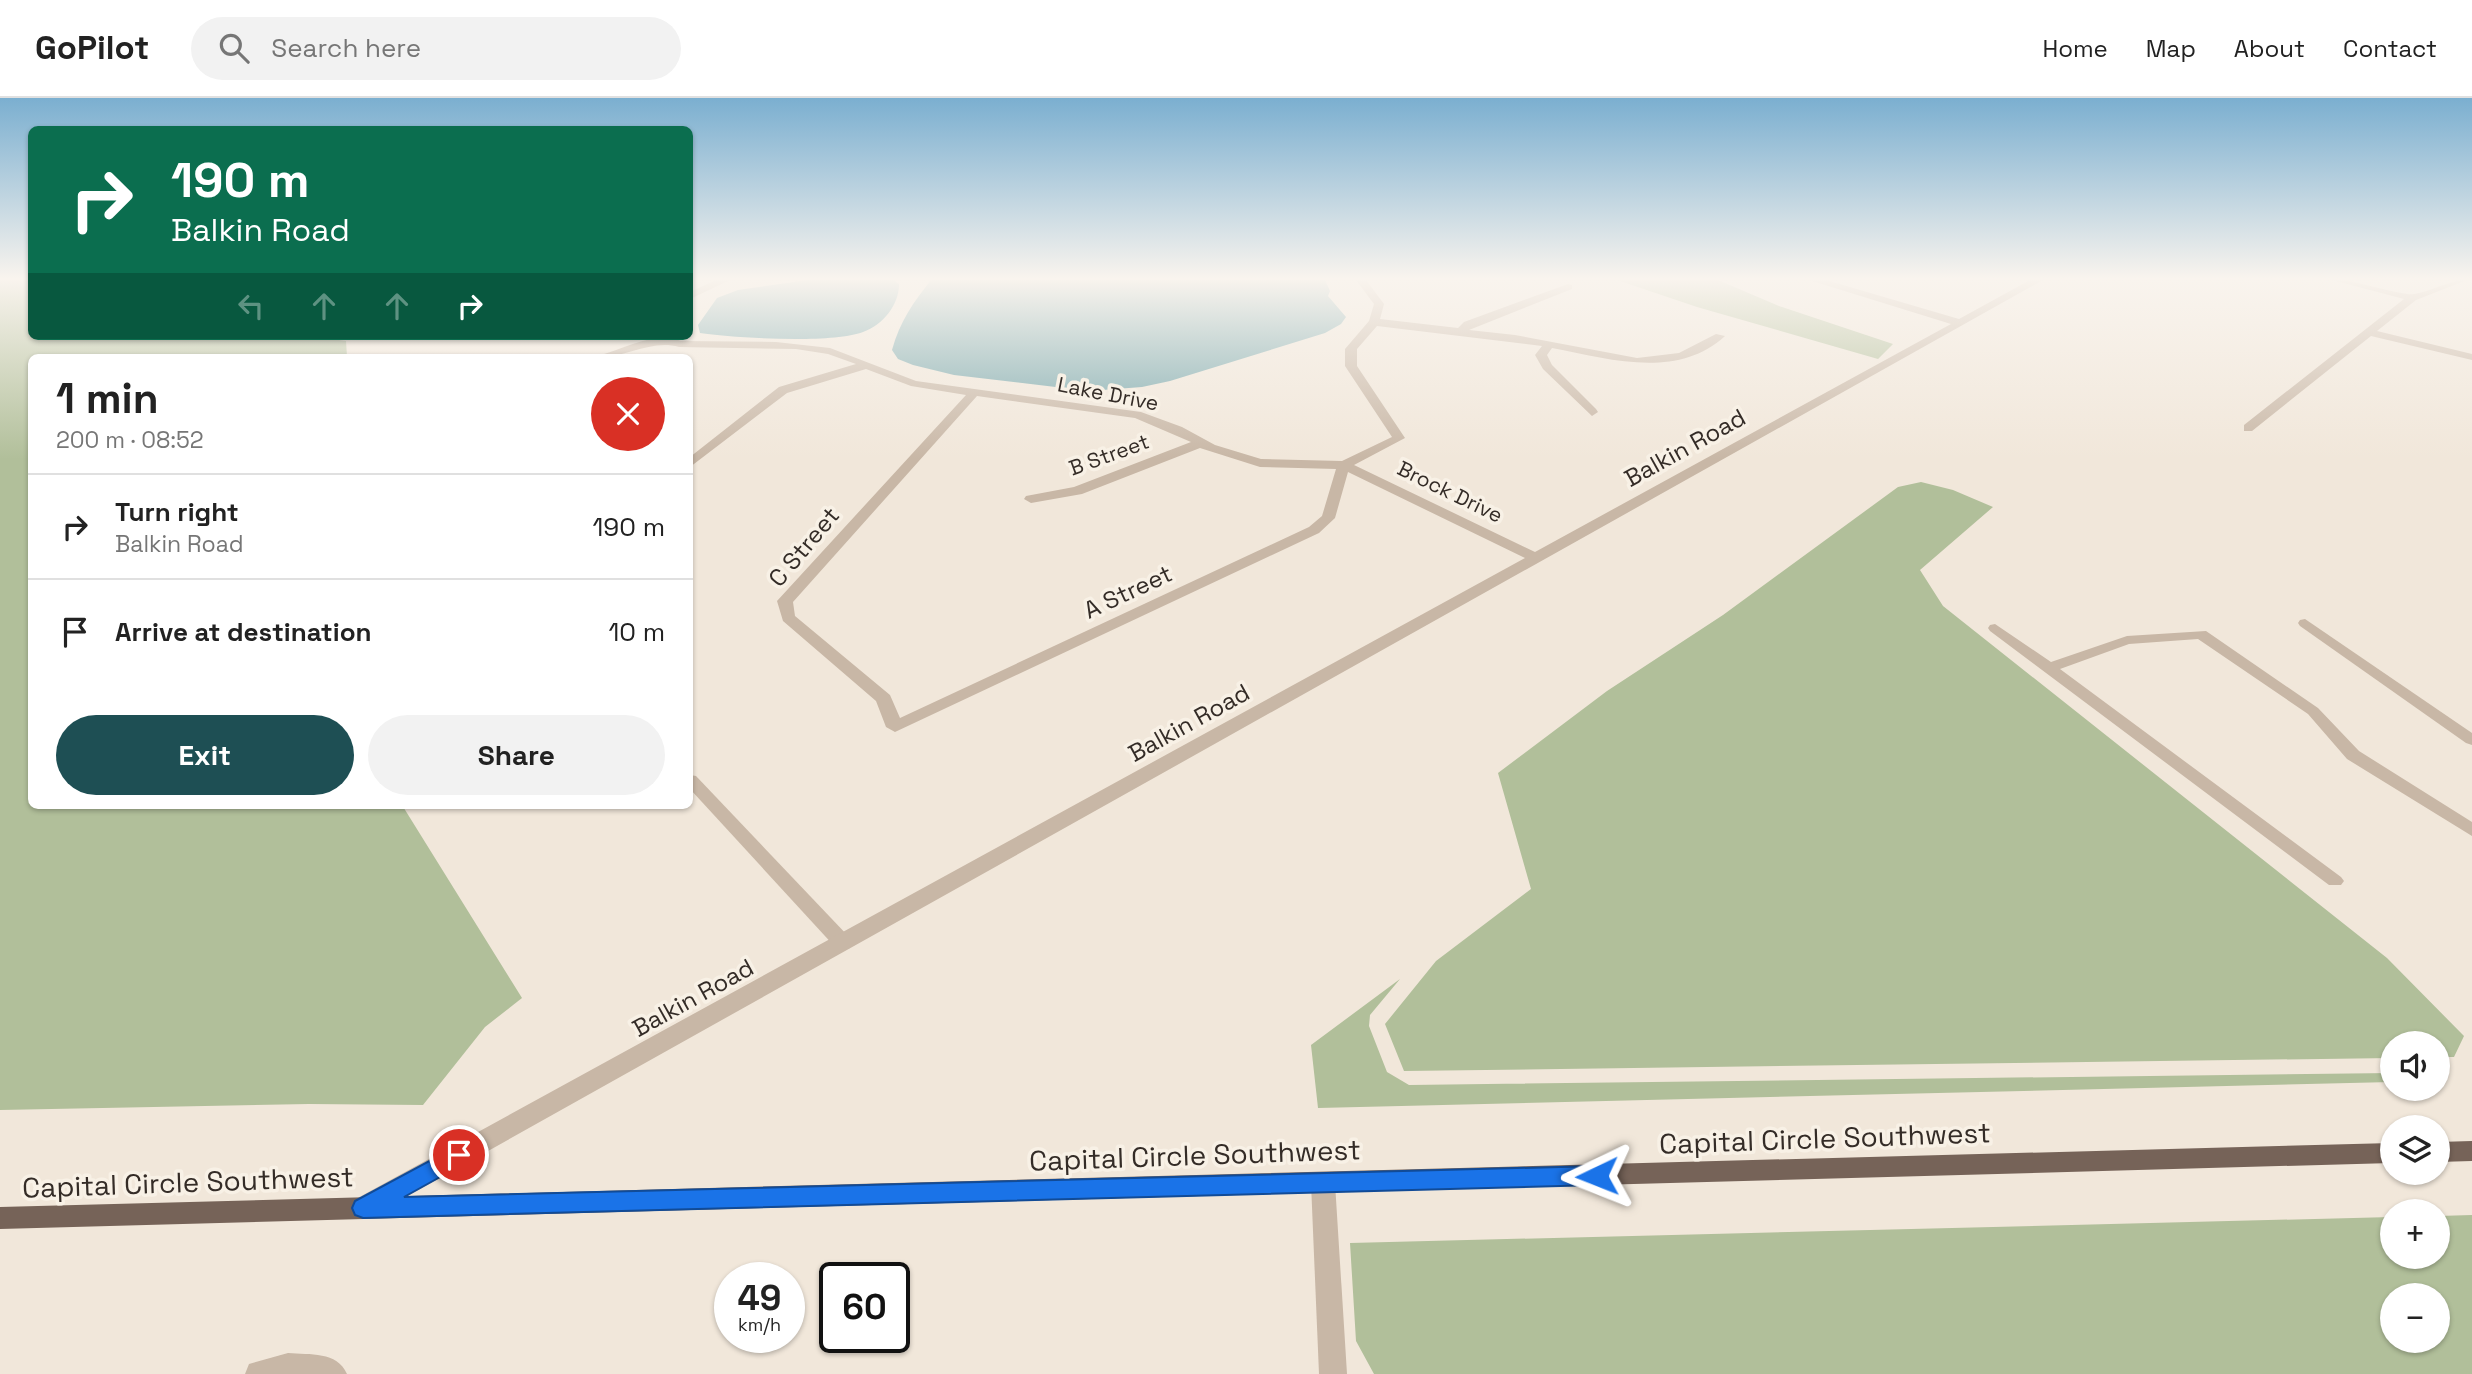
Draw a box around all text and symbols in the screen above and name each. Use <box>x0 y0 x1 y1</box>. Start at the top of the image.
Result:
search box <box>191 17 681 80</box>
text: GoPilot <box>35 27 149 69</box>
icon: search <box>215 29 253 67</box>
text: Search here <box>271 31 421 65</box>
text: Home <box>2042 33 2108 64</box>
text: Map <box>2146 33 2196 64</box>
text: About <box>2234 33 2305 64</box>
text: Contact <box>2343 33 2437 64</box>
text: 190 m <box>171 149 309 211</box>
icon: right <box>56 154 147 245</box>
text: Balkin Road <box>171 210 350 250</box>
icon: left <box>232 287 270 325</box>
icon: ahead <box>305 287 343 325</box>
icon: ahead <box>378 287 416 325</box>
icon: right <box>451 287 489 325</box>
street label: Lake Drive <box>1055 370 1161 417</box>
text: 1 min <box>56 372 159 425</box>
button: close <box>591 377 665 451</box>
street label: Balkin Road <box>1619 401 1751 494</box>
text: 200 m · 08:52 <box>56 425 204 455</box>
street label: B Street <box>1065 428 1153 481</box>
street label: Brock Drive <box>1393 454 1507 529</box>
text: Turn right <box>115 495 239 529</box>
street label: C Street <box>761 500 846 593</box>
icon: right <box>56 508 94 546</box>
text: 190 m <box>593 510 665 544</box>
text: Balkin Road <box>115 529 244 559</box>
street label: A Street <box>1079 558 1177 626</box>
icon: arrive <box>56 613 94 651</box>
text: Arrive at destination <box>115 615 372 649</box>
text: 10 m <box>608 615 665 649</box>
street label: Balkin Road <box>1123 676 1255 769</box>
button: Exit <box>56 715 354 795</box>
button: Share <box>368 715 665 795</box>
street label: Balkin Road <box>627 951 759 1044</box>
map controls <box>2380 1031 2450 1353</box>
button: sound <box>2380 1031 2450 1101</box>
street label: Capital Circle Southwest <box>1659 1114 1991 1162</box>
button: layers <box>2380 1115 2450 1185</box>
pin <box>429 1125 489 1185</box>
street label: Capital Circle Southwest <box>1029 1131 1361 1179</box>
icon: arrive <box>440 1136 478 1174</box>
position arrow <box>1560 1139 1634 1213</box>
street label: Capital Circle Southwest <box>22 1158 354 1206</box>
button: + <box>2380 1199 2450 1269</box>
speed limit sign: 60 <box>819 1262 910 1353</box>
text: 49 <box>738 1276 781 1320</box>
button: − <box>2380 1283 2450 1353</box>
text: km/h <box>738 1313 781 1336</box>

